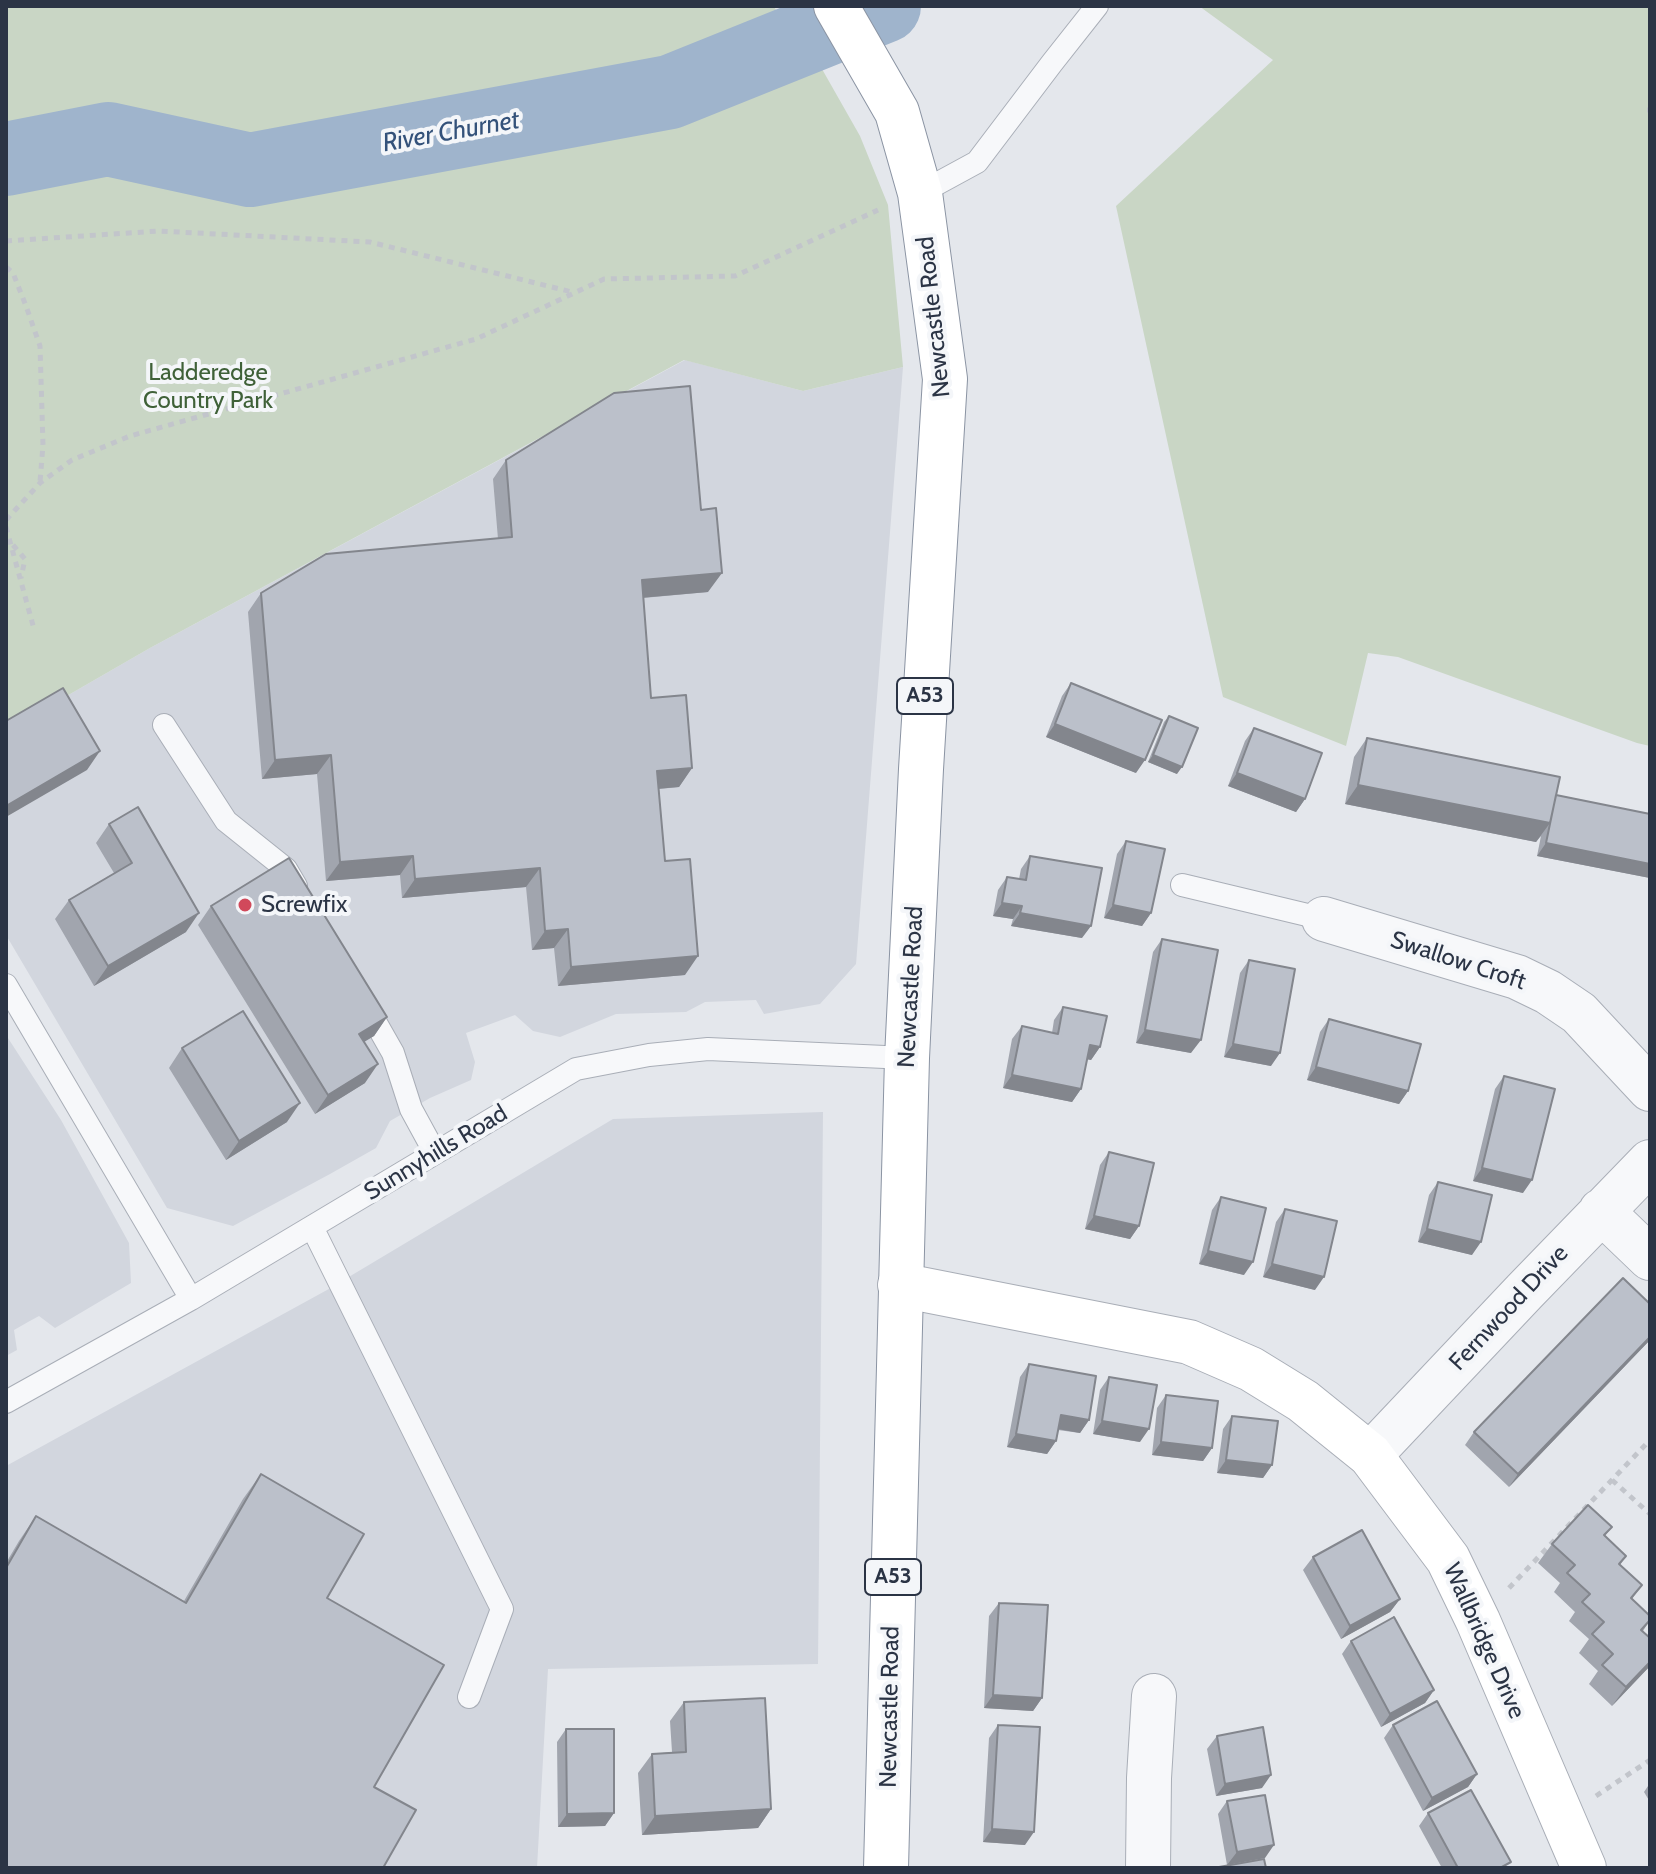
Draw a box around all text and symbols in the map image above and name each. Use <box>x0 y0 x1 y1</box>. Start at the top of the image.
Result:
water label: River Churnet <box>380 105 522 159</box>
street label: Newcastle Road <box>911 235 957 399</box>
park label: Ladderedge Country Park <box>143 359 273 415</box>
road number: A53 <box>897 678 953 714</box>
place label: Screwfix <box>261 891 347 919</box>
marker: Screwfix <box>236 896 254 914</box>
street label: Newcastle Road <box>892 905 930 1069</box>
street label: Swallow Croft <box>1387 926 1529 996</box>
street label: Sunnyhills Road <box>359 1099 513 1207</box>
street label: Fernwood Drive <box>1444 1239 1574 1377</box>
road number: A53 <box>865 1559 921 1595</box>
street label: Wallbridge Drive <box>1437 1559 1531 1723</box>
street label: Newcastle Road <box>874 1626 906 1788</box>

